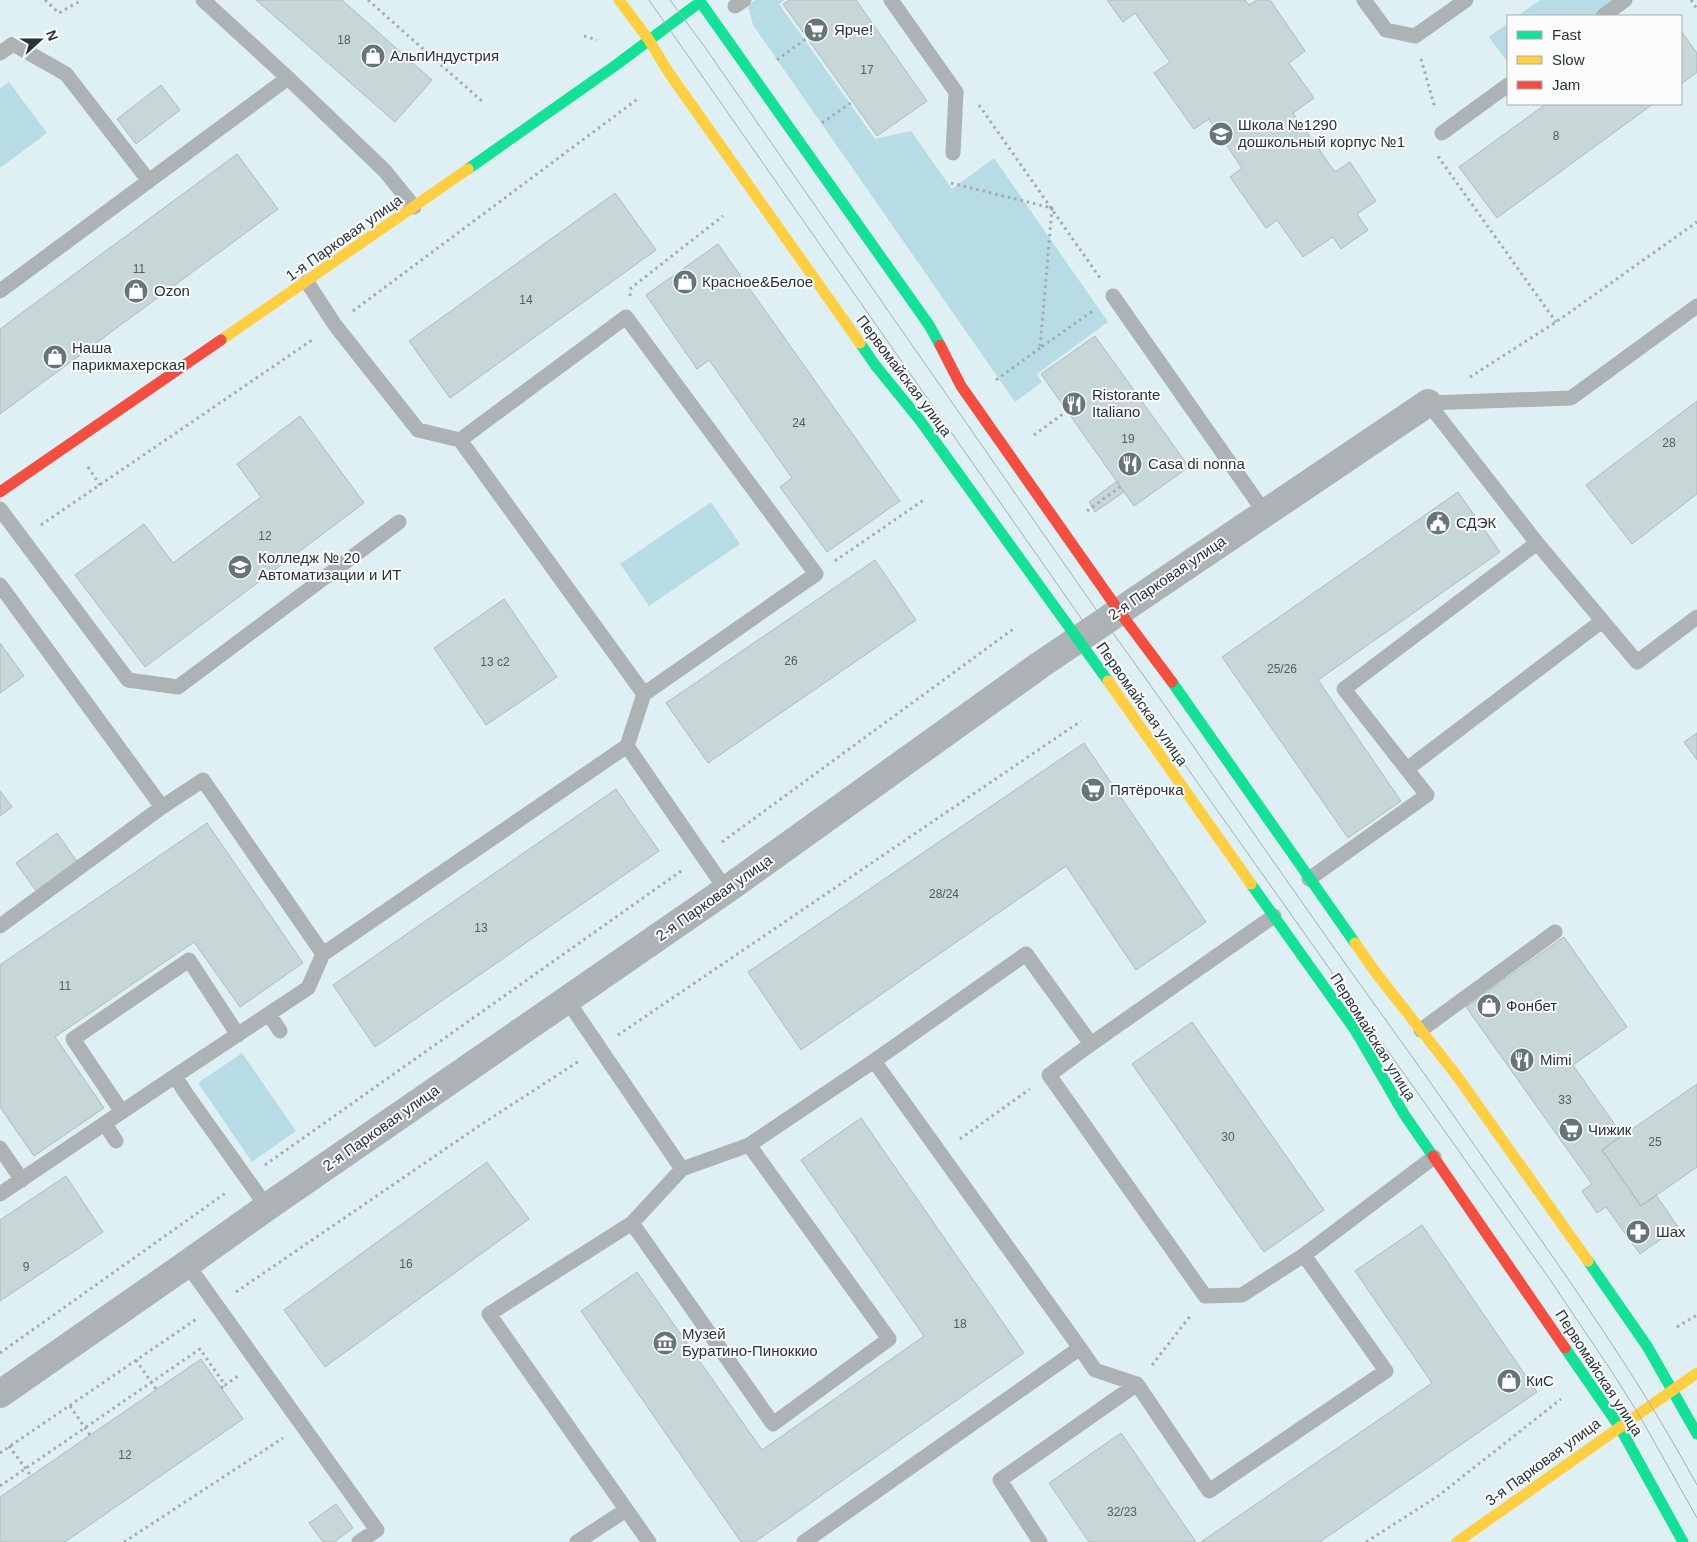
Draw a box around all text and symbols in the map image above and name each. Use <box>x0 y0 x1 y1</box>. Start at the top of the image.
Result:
north arrow <box>15 15 65 65</box>
legend <box>1507 15 1682 105</box>
supermarket icon: Ярче! <box>803 17 829 43</box>
place label: Ярче! <box>834 21 873 38</box>
text: Fast <box>1552 26 1582 43</box>
text: N <box>43 28 61 43</box>
house number: 18 <box>337 33 351 47</box>
shop icon: АльпИндустрия <box>360 43 386 69</box>
place label: АльпИндустрия <box>390 47 499 64</box>
text: Slow <box>1552 51 1585 68</box>
house number: 17 <box>860 63 874 77</box>
text: Jam <box>1552 76 1580 93</box>
place label: Школа №1290 дошкольный корпус №1 <box>1238 116 1405 150</box>
school or university icon: Школа №1290 дошкольный корпус №1 <box>1208 121 1234 147</box>
house number: 8 <box>1553 129 1560 143</box>
street label: 1-я Парковая улица <box>282 191 406 284</box>
house number: 11 <box>133 262 146 276</box>
shop icon: Красное&Белое <box>672 269 698 295</box>
place label: Красное&Белое <box>702 273 813 290</box>
shop icon: Ozon <box>123 278 149 304</box>
place label: Ozon <box>154 282 190 299</box>
house number: 14 <box>519 293 533 307</box>
street label: Первомайская улица <box>853 312 956 440</box>
place label: Наша парикмахерская <box>72 339 185 373</box>
shop icon: Наша парикмахерская <box>42 344 68 370</box>
place label: Ristorante Italiano <box>1092 386 1160 420</box>
restaurant icon: Ristorante Italiano <box>1061 391 1087 417</box>
house number: 24 <box>792 416 806 430</box>
house number: 19 <box>1121 432 1135 446</box>
house number: 28 <box>1662 436 1676 450</box>
restaurant icon: Casa di nonna <box>1117 451 1143 477</box>
place label: Casa di nonna <box>1148 455 1245 472</box>
public building icon: СДЭК <box>1425 510 1451 536</box>
place label: СДЭК <box>1456 514 1496 531</box>
house number: 12 <box>258 529 272 543</box>
street label: 2-я Парковая улица <box>1105 532 1229 623</box>
place label: Колледж № 20 Автоматизации и ИТ <box>258 549 402 583</box>
school or university icon: Колледж № 20 Автоматизации и ИТ <box>227 554 253 580</box>
street label: Первомайская улица <box>1093 639 1192 769</box>
house number: 26 <box>784 654 798 668</box>
house number: 13 с2 <box>480 655 510 669</box>
house number: 25/26 <box>1267 662 1297 676</box>
supermarket icon: Пятёрочка <box>1080 777 1106 803</box>
place label: Пятёрочка <box>1110 781 1184 798</box>
street label: 2-я Парковая улица <box>652 851 776 944</box>
house number: 28/24 <box>929 887 959 901</box>
house number: 13 <box>474 921 488 935</box>
street label: Первомайская улица <box>1327 970 1420 1104</box>
house number: 11 <box>59 979 72 993</box>
shop icon: Фонбет <box>1476 993 1502 1019</box>
place label: Фонбет <box>1506 997 1557 1014</box>
restaurant icon: Mimi <box>1509 1047 1535 1073</box>
place label: Mimi <box>1540 1051 1572 1068</box>
street label: 2-я Парковая улица <box>319 1081 443 1174</box>
house number: 33 <box>1558 1093 1572 1107</box>
supermarket icon: Чижик <box>1558 1117 1584 1143</box>
place label: Чижик <box>1588 1121 1632 1138</box>
house number: 30 <box>1221 1130 1235 1144</box>
house number: 25 <box>1648 1135 1662 1149</box>
pharmacy icon: Шах <box>1625 1219 1651 1245</box>
place label: Шах <box>1656 1223 1686 1240</box>
house number: 16 <box>399 1257 413 1271</box>
house number: 9 <box>23 1260 30 1274</box>
street label: Первомайская улица <box>1552 1306 1647 1440</box>
house number: 18 <box>953 1317 967 1331</box>
place label: Музей Буратино-Пиноккио <box>682 1325 818 1359</box>
museum icon: Музей Буратино-Пиноккио <box>652 1330 678 1356</box>
shop icon: КиС <box>1496 1368 1522 1394</box>
place label: КиС <box>1526 1372 1554 1389</box>
street label: 3-я Парковая улица <box>1482 1414 1604 1509</box>
house number: 12 <box>118 1448 132 1462</box>
house number: 32/23 <box>1107 1505 1137 1519</box>

